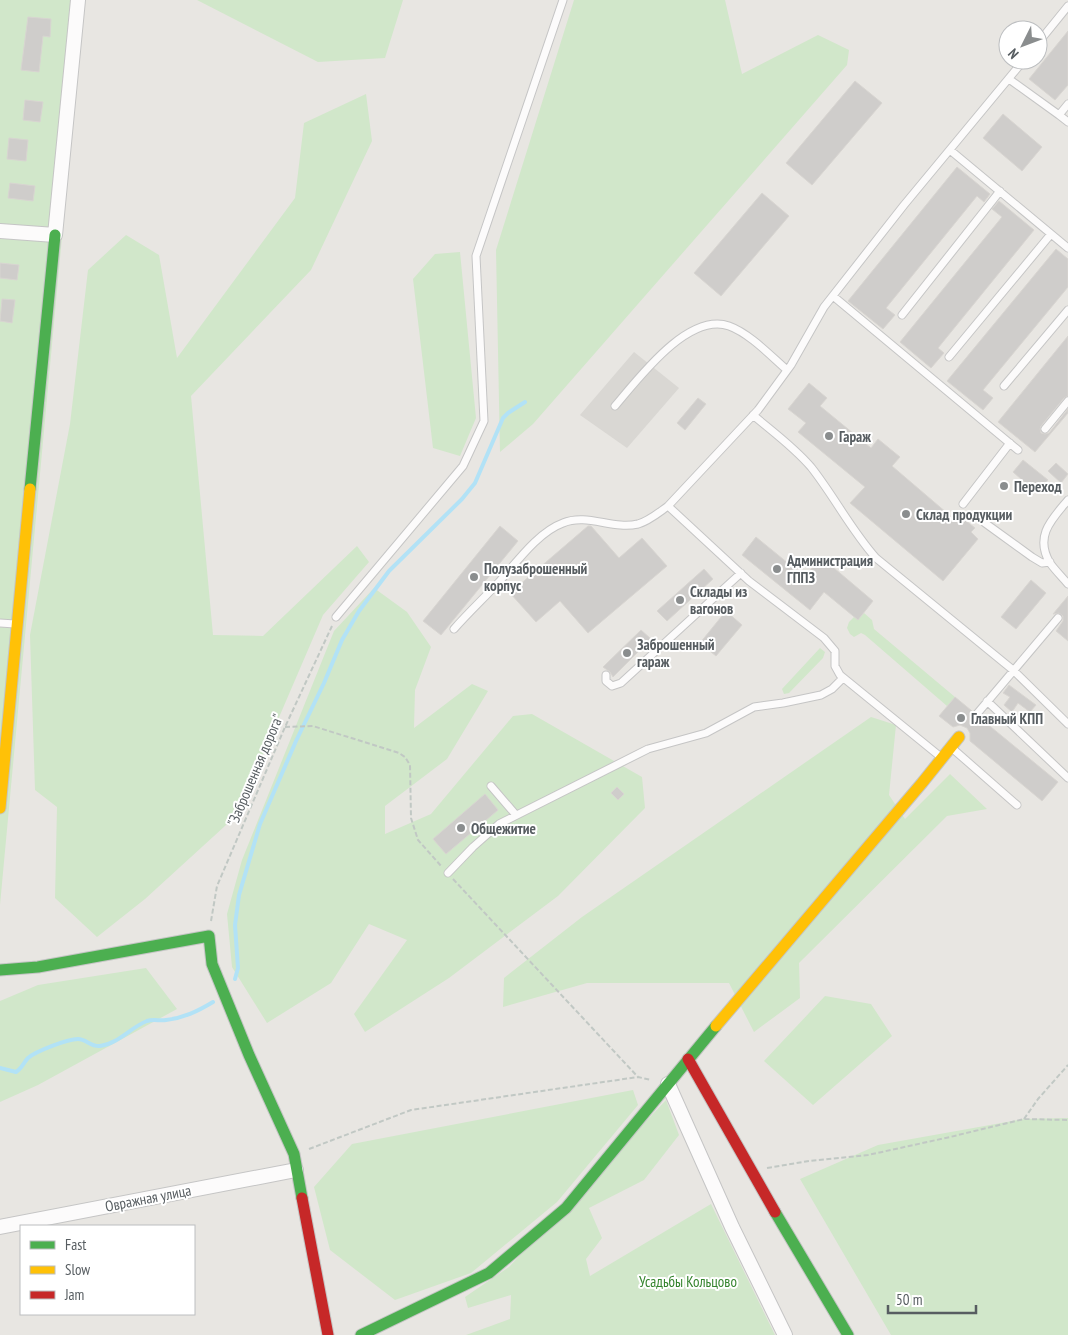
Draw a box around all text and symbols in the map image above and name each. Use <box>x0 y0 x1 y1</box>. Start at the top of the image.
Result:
north arrow <box>998 20 1048 70</box>
text: N <box>1004 45 1023 63</box>
place label: Гараж <box>839 427 871 446</box>
marker: Гараж <box>823 430 835 442</box>
place label: Переход <box>1014 477 1062 496</box>
marker: Переход <box>998 480 1010 492</box>
place label: Склад продукции <box>916 505 1012 524</box>
marker: Склад продукции <box>900 508 912 520</box>
place label: Администрация ГППЗ <box>786 551 873 587</box>
place label: Полузаброшенный корпус <box>484 559 588 595</box>
marker: Администрация ГППЗ <box>771 563 783 575</box>
marker: Полузаброшенный корпус <box>468 571 480 583</box>
place label: Склады из вагонов <box>690 582 747 618</box>
marker: Склады из вагонов <box>674 594 686 606</box>
place label: Заброшенный гараж <box>637 635 715 671</box>
marker: Заброшенный гараж <box>621 647 633 659</box>
place label: Главный КПП <box>971 709 1043 728</box>
street label: "Заброшенная дорога" <box>223 711 287 829</box>
marker: Главный КПП <box>955 712 967 724</box>
place label: Общежитие <box>471 819 536 838</box>
marker: Общежитие <box>455 822 467 834</box>
street label: Овражная улица <box>103 1180 193 1216</box>
legend <box>20 1225 195 1315</box>
text: Fast <box>65 1235 86 1254</box>
text: Slow <box>65 1260 90 1279</box>
park label: Усадьбы Кольцово <box>639 1272 737 1291</box>
scale bar <box>888 1282 976 1314</box>
text: Jam <box>64 1285 84 1304</box>
text: 50 m <box>896 1290 922 1309</box>

